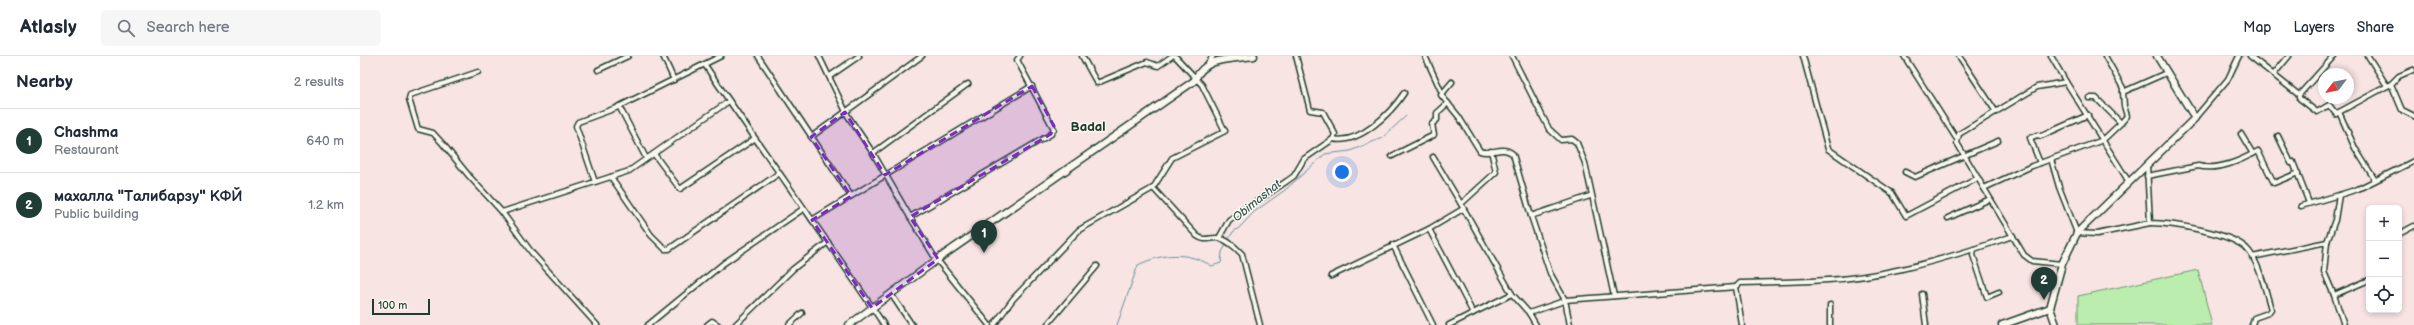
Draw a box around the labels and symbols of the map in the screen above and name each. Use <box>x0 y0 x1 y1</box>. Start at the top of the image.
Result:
north arrow <box>2318 68 2354 104</box>
district label: Badal <box>1071 119 1105 135</box>
your location <box>1332 162 1352 182</box>
water label: Obimashat <box>1230 177 1285 225</box>
pin: 1 <box>971 220 997 253</box>
pin: 2 <box>2031 267 2057 300</box>
scale bar <box>372 297 430 316</box>

